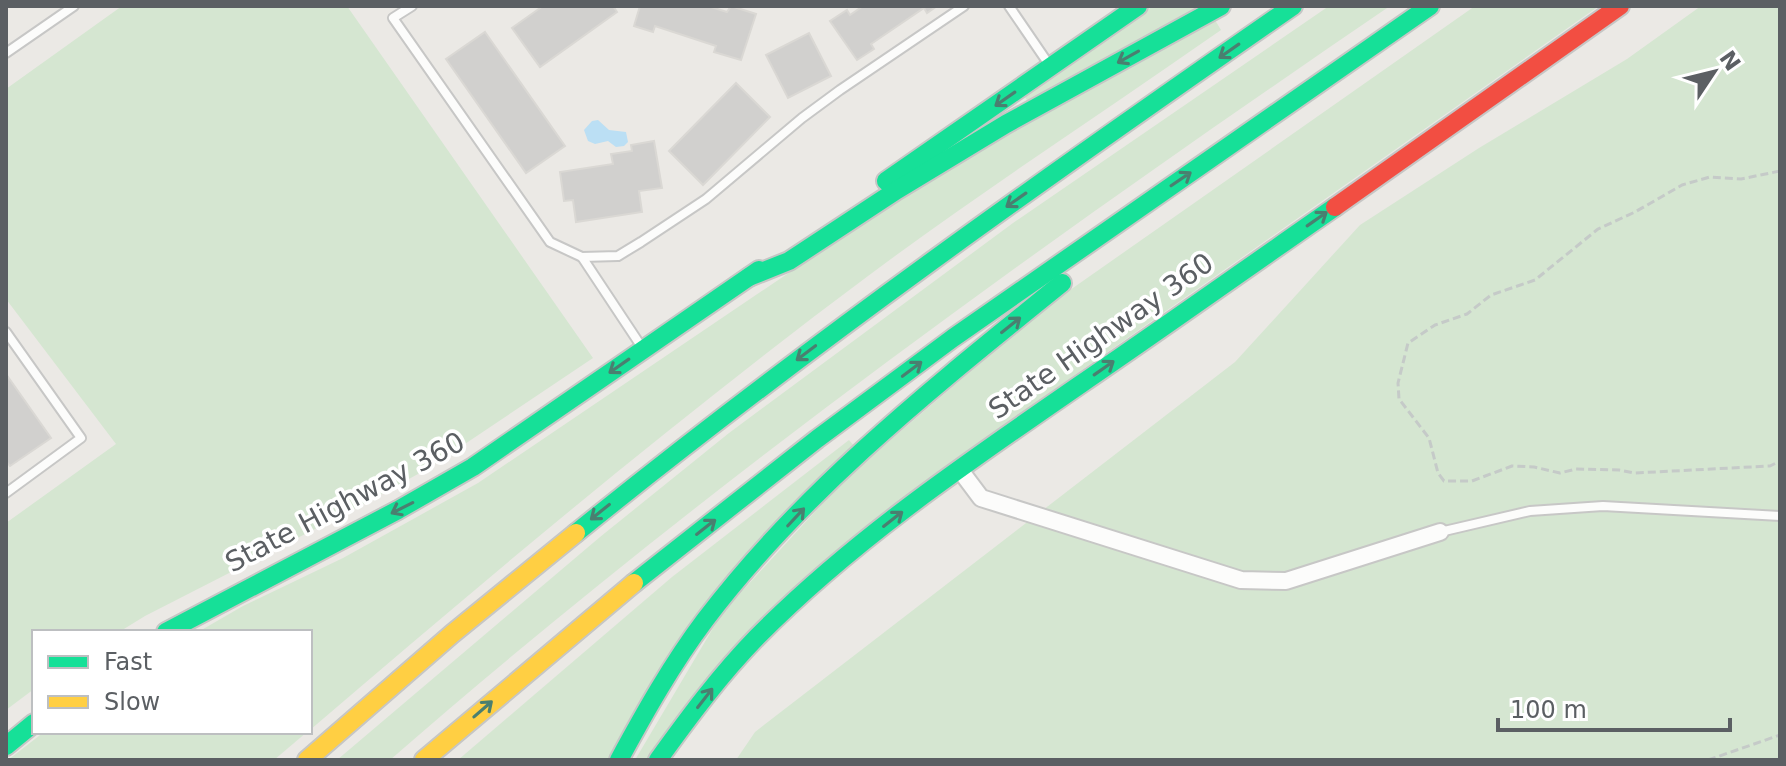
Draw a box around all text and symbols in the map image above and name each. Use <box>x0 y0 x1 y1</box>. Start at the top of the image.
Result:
north arrow <box>1674 32 1754 112</box>
one-way arrow <box>1218 43 1240 59</box>
text: N <box>1714 46 1745 76</box>
one-way arrow <box>1117 50 1141 65</box>
one-way arrow <box>994 91 1016 107</box>
one-way arrow <box>1169 171 1191 187</box>
one-way arrow <box>1006 192 1028 208</box>
one-way arrow <box>1306 211 1328 227</box>
street label: State Highway 360 <box>982 246 1220 426</box>
one-way arrow <box>1000 316 1021 334</box>
one-way arrow <box>795 344 817 361</box>
one-way arrow <box>609 358 631 374</box>
one-way arrow <box>901 360 922 377</box>
one-way arrow <box>1093 360 1115 376</box>
street label: State Highway 360 <box>220 425 470 579</box>
one-way arrow <box>390 500 414 516</box>
one-way arrow <box>590 503 611 521</box>
one-way arrow <box>787 507 806 527</box>
one-way arrow <box>882 511 903 528</box>
one-way arrow <box>695 518 716 536</box>
legend <box>32 630 312 734</box>
text: Fast <box>104 648 152 676</box>
scale bar <box>1498 682 1730 732</box>
text: Slow <box>104 688 160 716</box>
one-way arrow <box>696 688 713 709</box>
text: 100 m <box>1510 696 1587 724</box>
one-way arrow <box>472 700 492 718</box>

